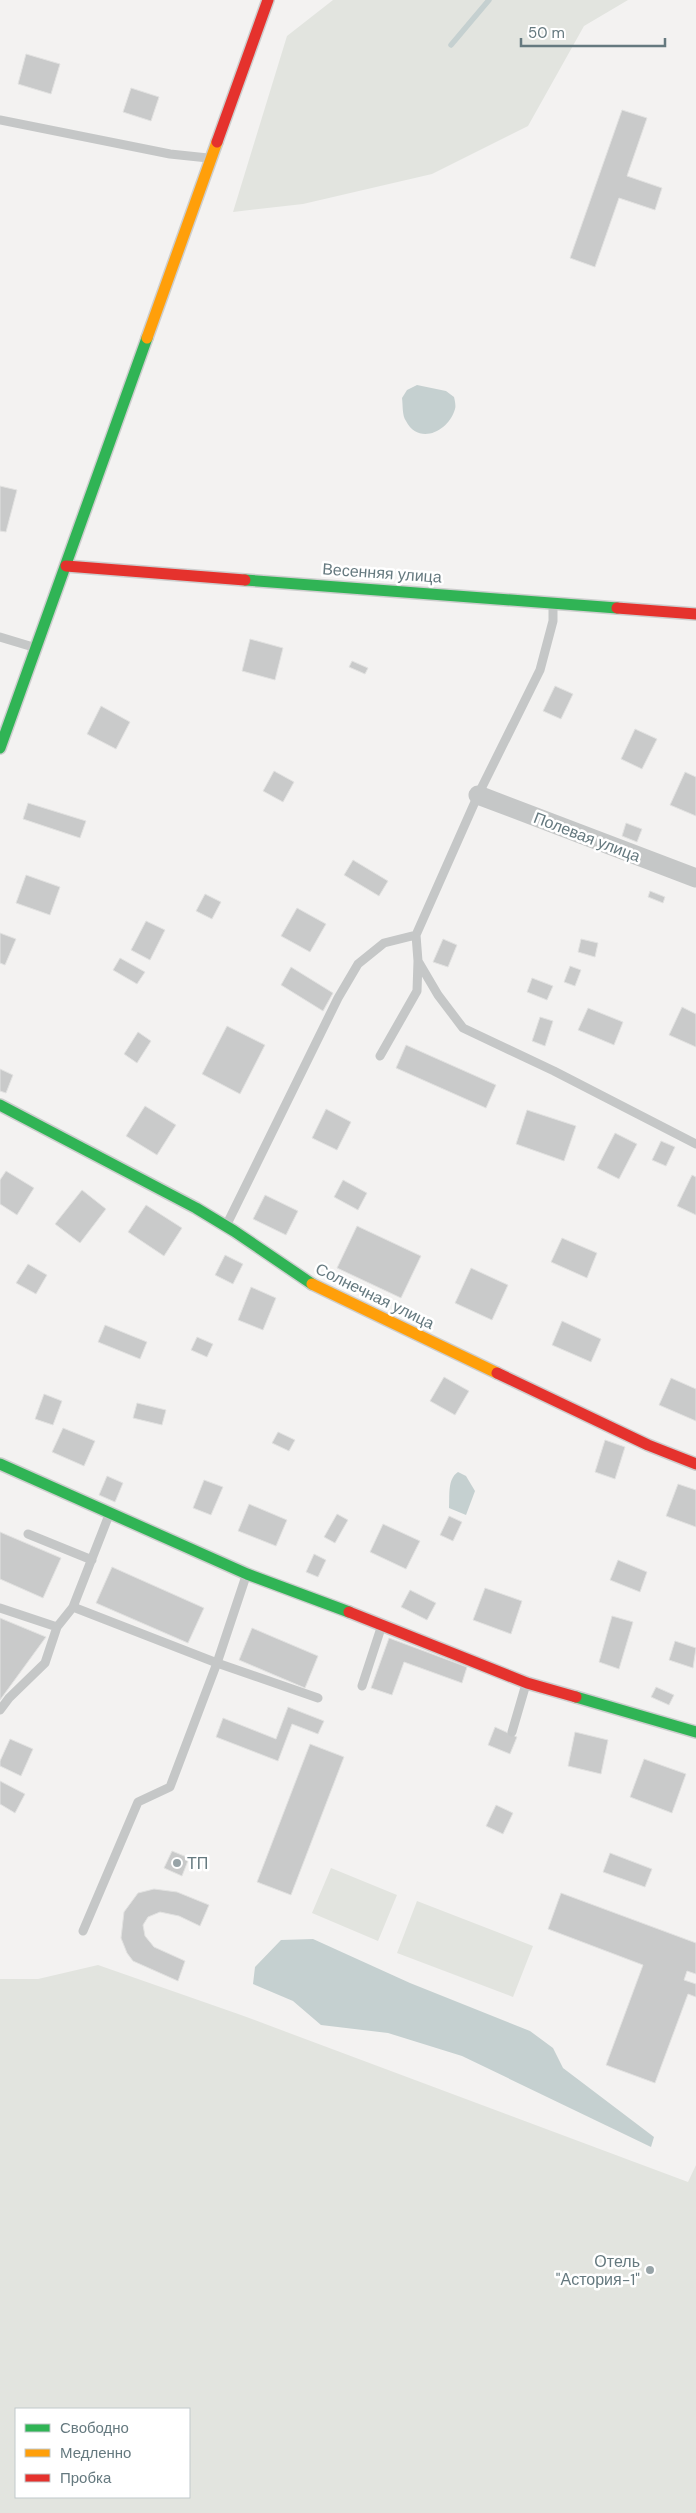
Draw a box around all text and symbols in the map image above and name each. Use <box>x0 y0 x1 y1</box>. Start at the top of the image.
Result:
scale bar <box>521 15 665 47</box>
text: 50 m <box>528 23 565 43</box>
street label: Весенняя улица <box>322 558 443 588</box>
street label: Полевая улица <box>531 807 643 867</box>
street label: Солнечная улица <box>312 1258 438 1334</box>
place label: ТП <box>187 1853 208 1874</box>
marker: ТП <box>171 1857 183 1869</box>
place label: Отель "Астория-1" <box>556 2251 640 2290</box>
marker: Отель "Астория-1" <box>644 2264 656 2276</box>
legend <box>15 2408 190 2498</box>
text: Свободно <box>60 2418 129 2438</box>
text: Медленно <box>60 2443 131 2463</box>
text: Пробка <box>60 2468 112 2488</box>

